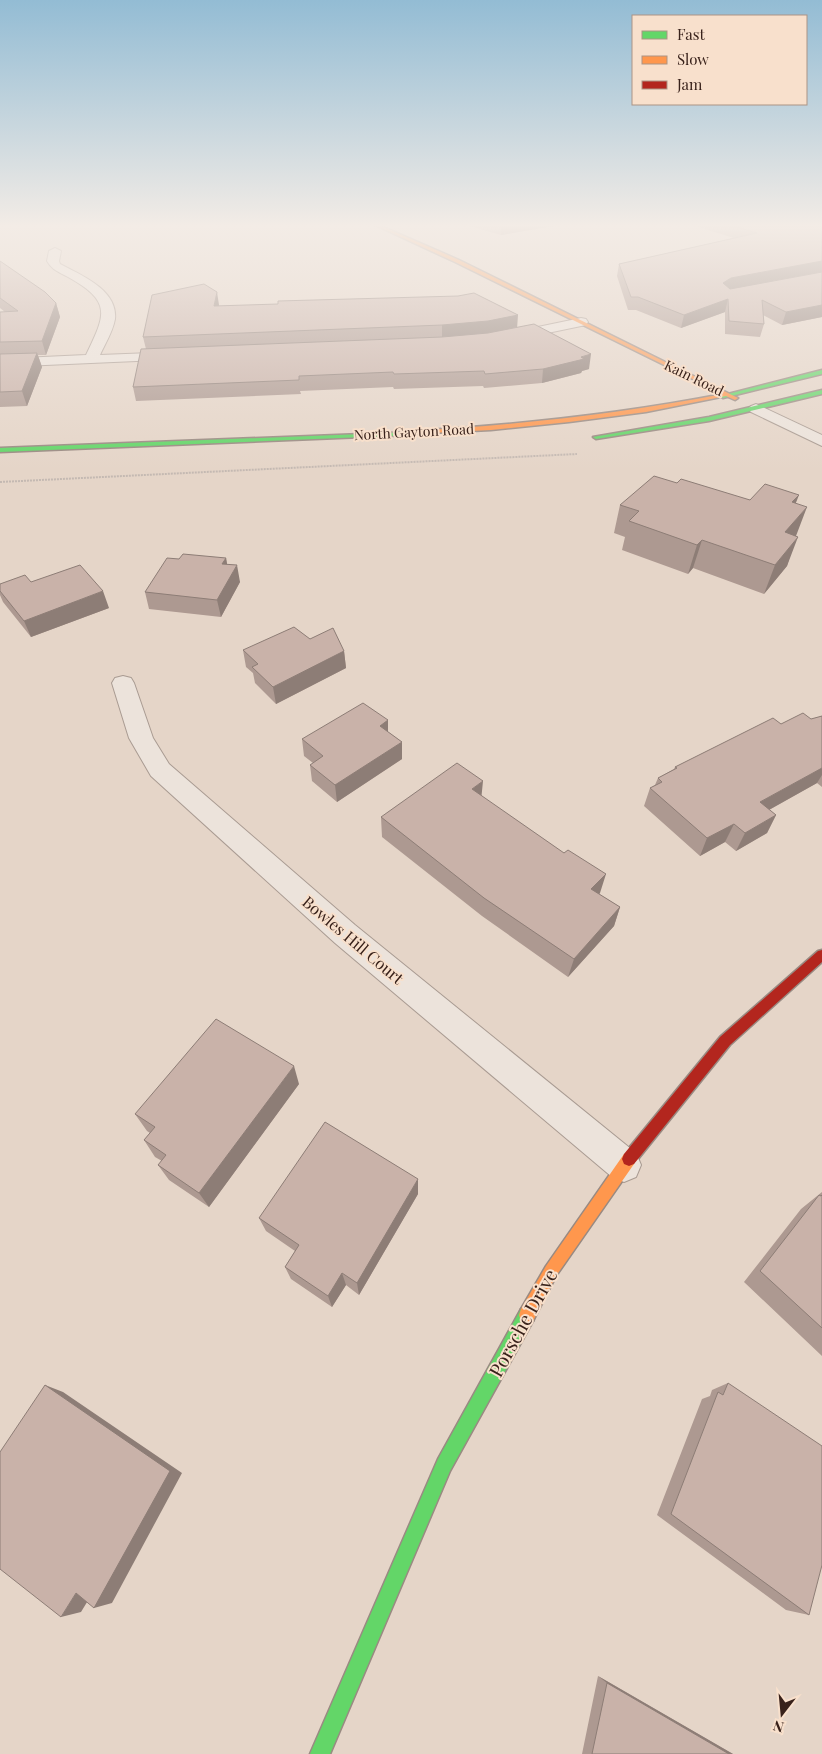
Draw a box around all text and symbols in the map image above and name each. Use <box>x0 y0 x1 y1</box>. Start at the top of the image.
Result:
legend <box>632 15 807 105</box>
text: Fast <box>677 24 706 44</box>
text: Slow <box>677 49 709 69</box>
text: Jam <box>676 74 703 94</box>
street label: Kain Road <box>661 355 727 400</box>
street label: North Gayton Road <box>353 419 475 444</box>
street label: Bowles Hill Court <box>298 891 409 988</box>
street label: Porsche Drive <box>482 1264 562 1381</box>
north arrow <box>757 1689 807 1739</box>
text: N <box>771 1716 786 1738</box>

